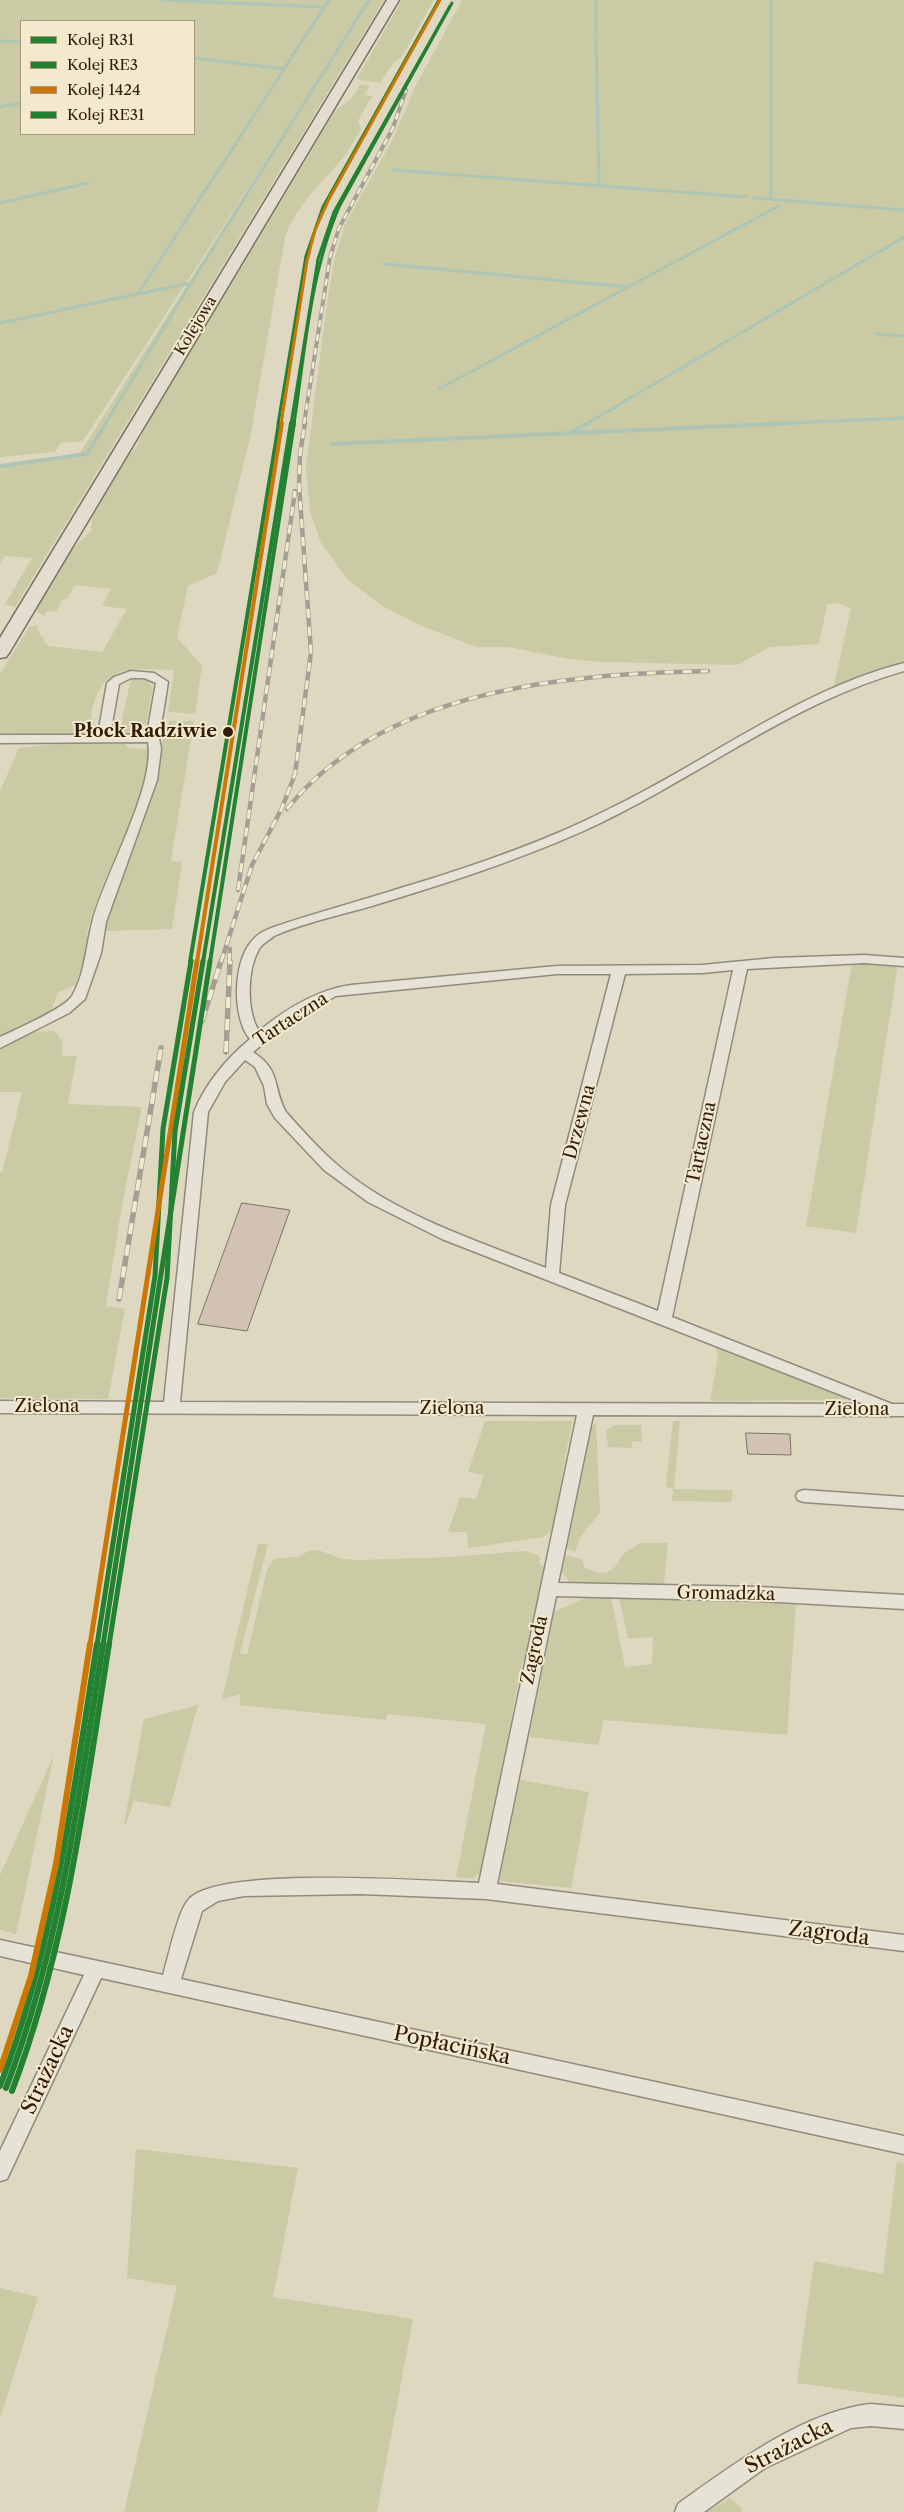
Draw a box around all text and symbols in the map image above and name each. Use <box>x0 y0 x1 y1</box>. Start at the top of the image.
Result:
legend <box>20 20 195 135</box>
text: Kolej R31 <box>67 30 134 49</box>
text: Kolej RE3 <box>67 55 138 74</box>
text: Kolej 1424 <box>67 80 141 99</box>
text: Kolej RE31 <box>67 105 144 124</box>
street label: Kolejowa <box>171 293 221 359</box>
place label: Płock Radziwie <box>74 721 217 743</box>
marker: Płock Radziwie <box>221 725 235 739</box>
street label: Tartaczna <box>250 988 332 1052</box>
street label: Drzewna <box>560 1082 600 1162</box>
street label: Tartaczna <box>683 1100 721 1186</box>
street label: Zielona <box>15 1396 79 1418</box>
street label: Zielona <box>420 1398 484 1420</box>
street label: Zielona <box>825 1399 889 1421</box>
street label: Gromadzka <box>676 1582 776 1606</box>
street label: Zagroda <box>517 1614 553 1686</box>
street label: Zagroda <box>787 1917 871 1951</box>
street label: Strażacka <box>16 2021 80 2119</box>
street label: Popłacińska <box>391 2021 513 2071</box>
street label: Strażacka <box>741 2414 837 2480</box>

